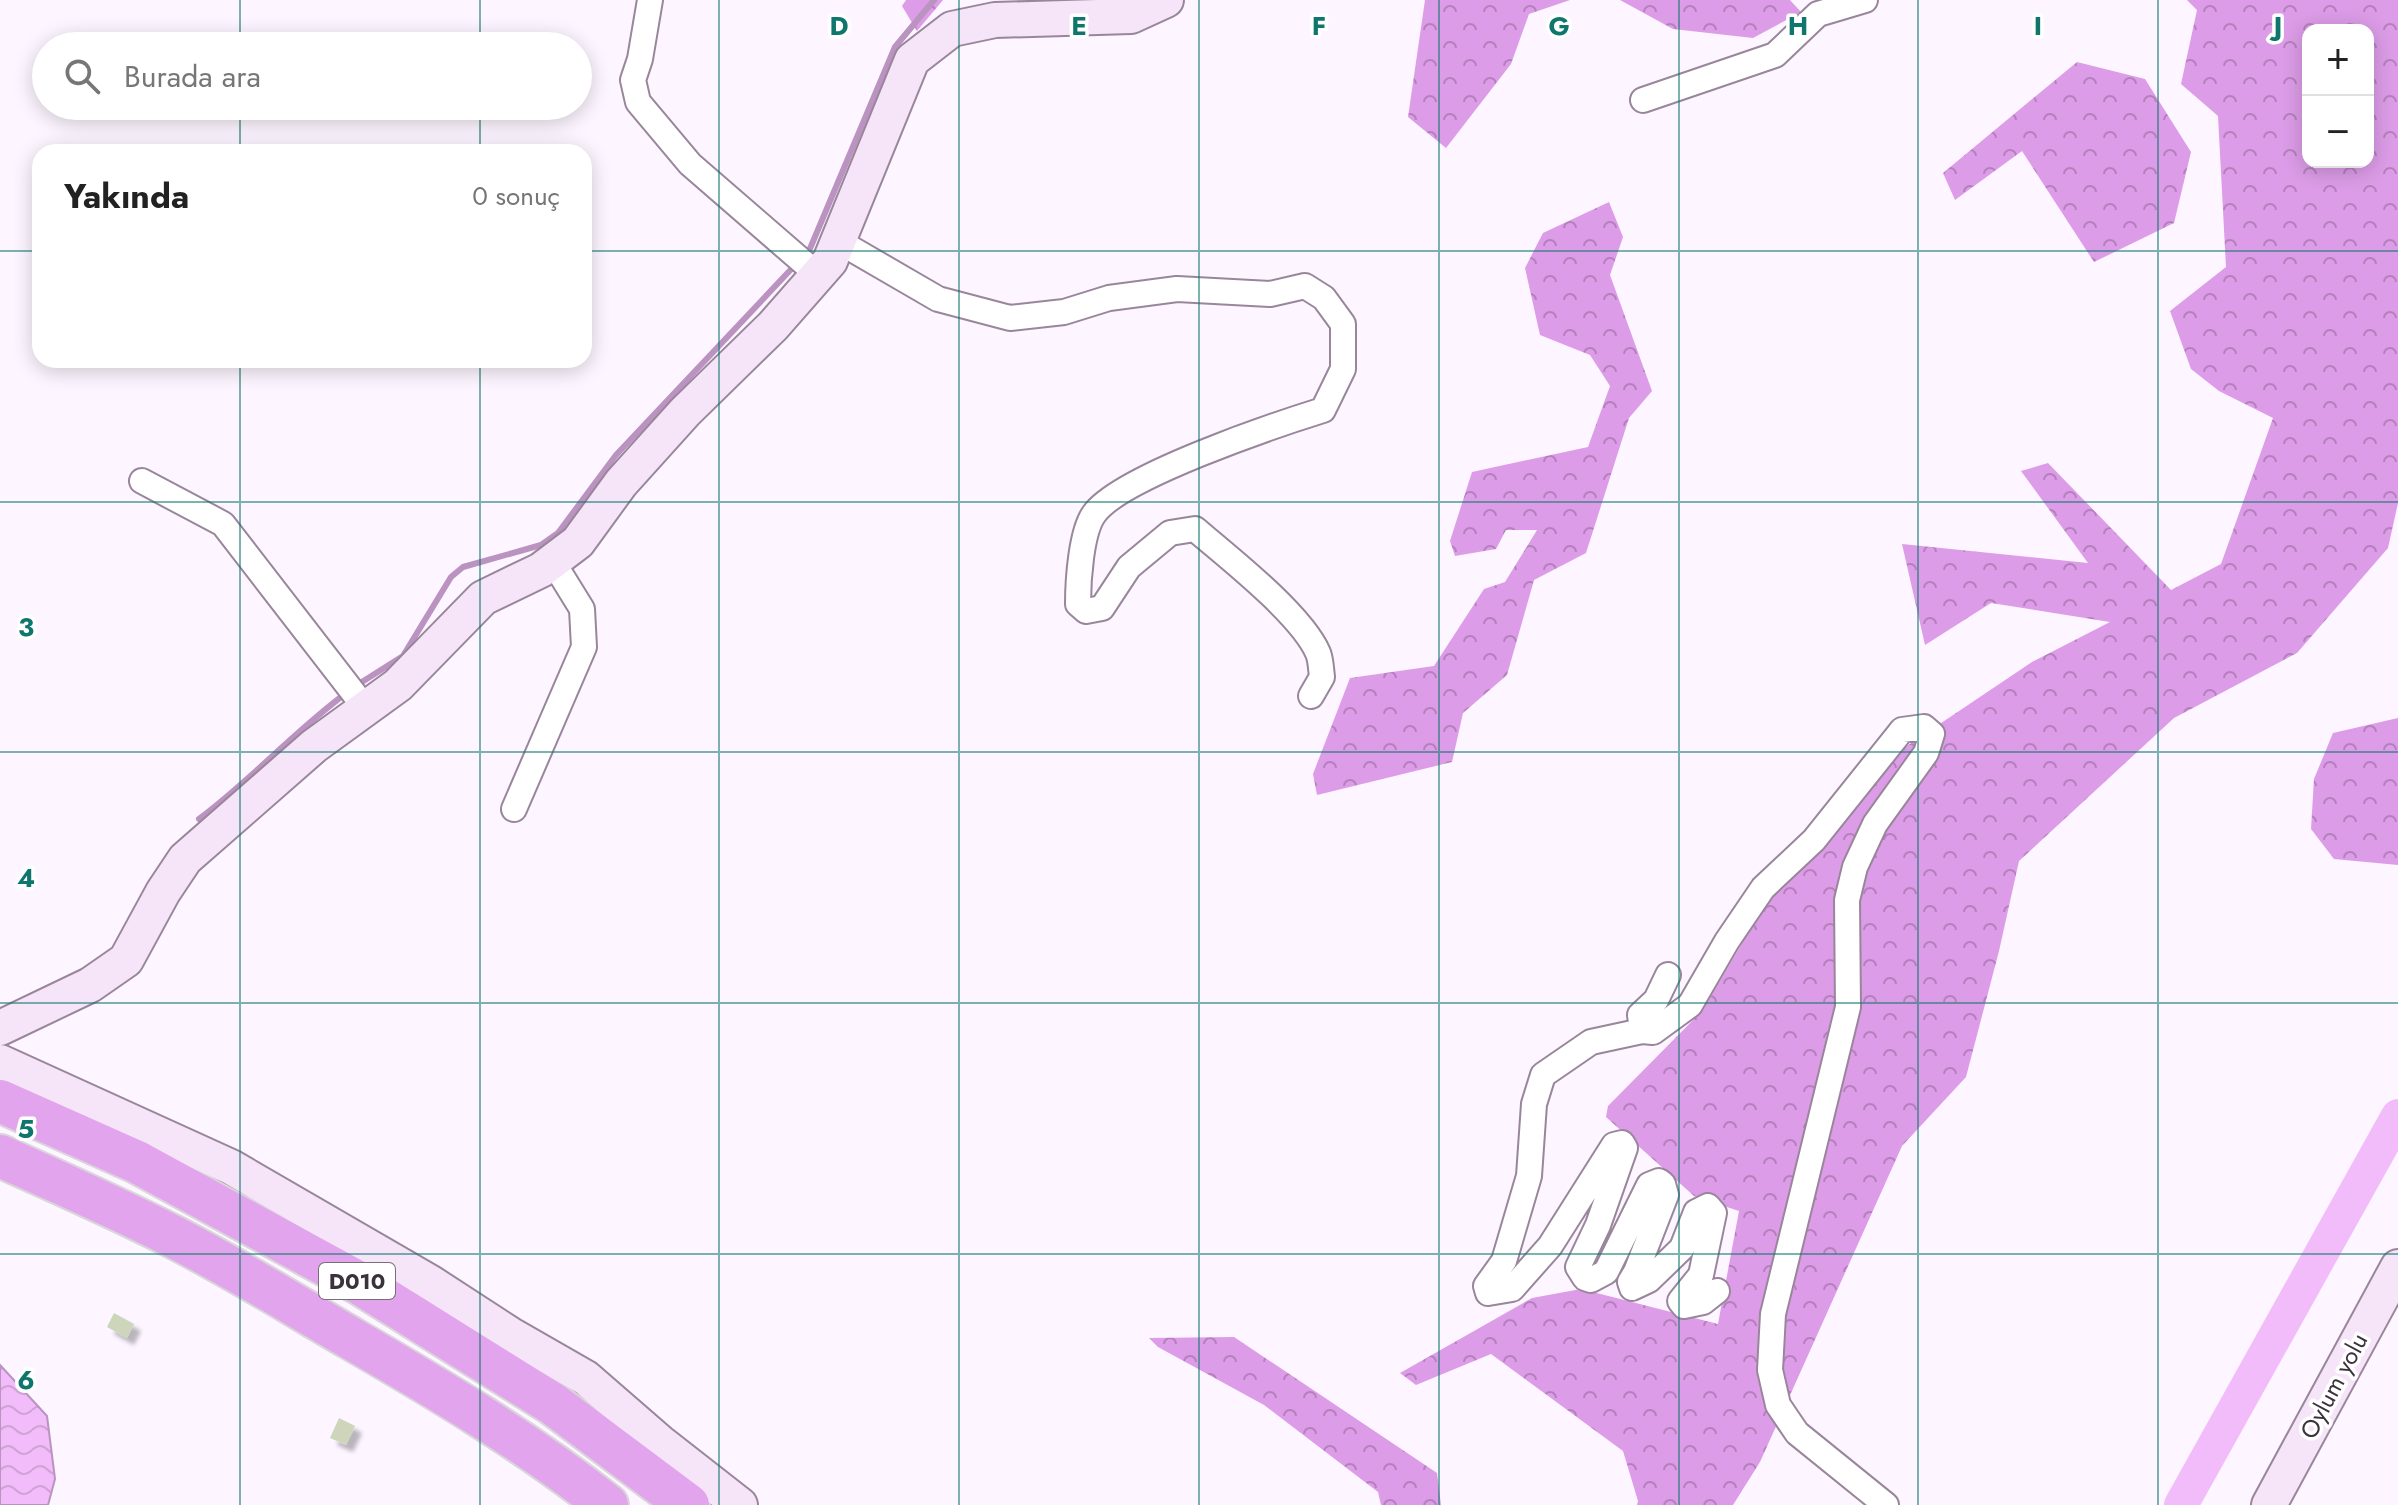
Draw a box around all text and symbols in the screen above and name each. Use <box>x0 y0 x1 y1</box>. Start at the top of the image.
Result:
text: D <box>829 7 849 45</box>
text: E <box>1071 7 1087 45</box>
text: F <box>1312 7 1326 45</box>
text: G <box>1548 7 1570 45</box>
text: H <box>1788 7 1808 45</box>
text: I <box>2034 7 2042 45</box>
text: J <box>2269 7 2282 45</box>
map controls <box>2302 24 2374 168</box>
button: + <box>2302 24 2374 96</box>
search box <box>32 32 592 120</box>
icon: search <box>60 54 104 98</box>
text: Burada ara <box>124 55 261 98</box>
button: − <box>2302 96 2374 168</box>
text: Yakında <box>64 172 189 221</box>
text: 0 sonuç <box>472 177 560 215</box>
text: 3 <box>18 608 34 646</box>
text: 4 <box>17 859 35 897</box>
text: 5 <box>18 1110 34 1148</box>
road number: D010 <box>319 1263 395 1299</box>
street label: Oylum yolu <box>2291 1327 2376 1445</box>
text: 6 <box>17 1361 35 1399</box>

